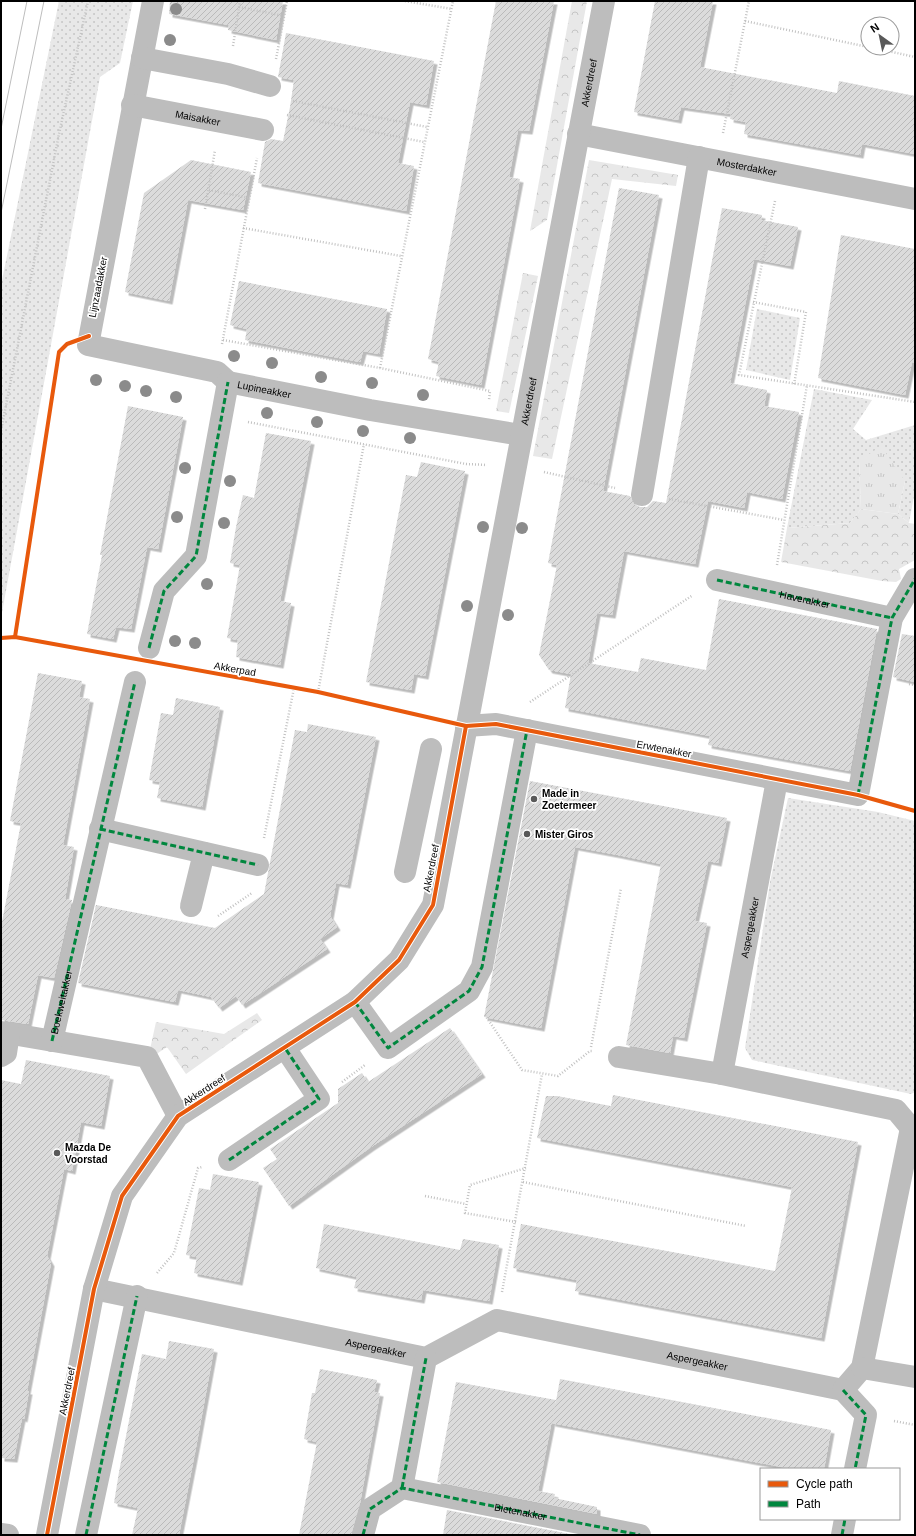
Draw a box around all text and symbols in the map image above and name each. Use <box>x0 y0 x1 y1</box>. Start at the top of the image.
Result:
north arrow <box>860 16 900 56</box>
text: N <box>868 20 881 35</box>
street label: Akkerdreef <box>579 58 598 108</box>
street label: Maisakker <box>174 108 222 127</box>
street label: Mosterdakker <box>716 155 778 178</box>
street label: Lijnzaadakker <box>87 255 109 318</box>
street label: Akkerdreef <box>518 376 538 426</box>
street label: Lupineakker <box>236 378 293 400</box>
street label: Haverakker <box>779 588 832 610</box>
street label: Akkerpad <box>213 660 257 678</box>
street label: Erwtenakker <box>636 738 693 760</box>
place label: Made in Zoetermeer <box>542 788 597 811</box>
marker: Made in Zoetermeer <box>529 794 539 804</box>
marker: Mister Giros <box>522 829 532 839</box>
place label: Mister Giros <box>535 829 594 840</box>
street label: Akkerdreef <box>421 843 441 893</box>
street label: Aspergeakker <box>738 895 761 959</box>
street label: Boekweitakker <box>48 968 74 1035</box>
street label: Akkerdreef <box>181 1072 227 1108</box>
place label: Mazda De Voorstad <box>65 1142 112 1165</box>
marker: Mazda De Voorstad <box>52 1148 62 1158</box>
street label: Aspergeakker <box>345 1336 408 1359</box>
street label: Aspergeakker <box>666 1349 729 1372</box>
street label: Akkerdreef <box>57 1366 77 1416</box>
legend <box>760 1468 900 1520</box>
text: Cycle path <box>796 1477 853 1491</box>
text: Path <box>796 1497 821 1511</box>
street label: Bietenakker <box>494 1501 548 1522</box>

